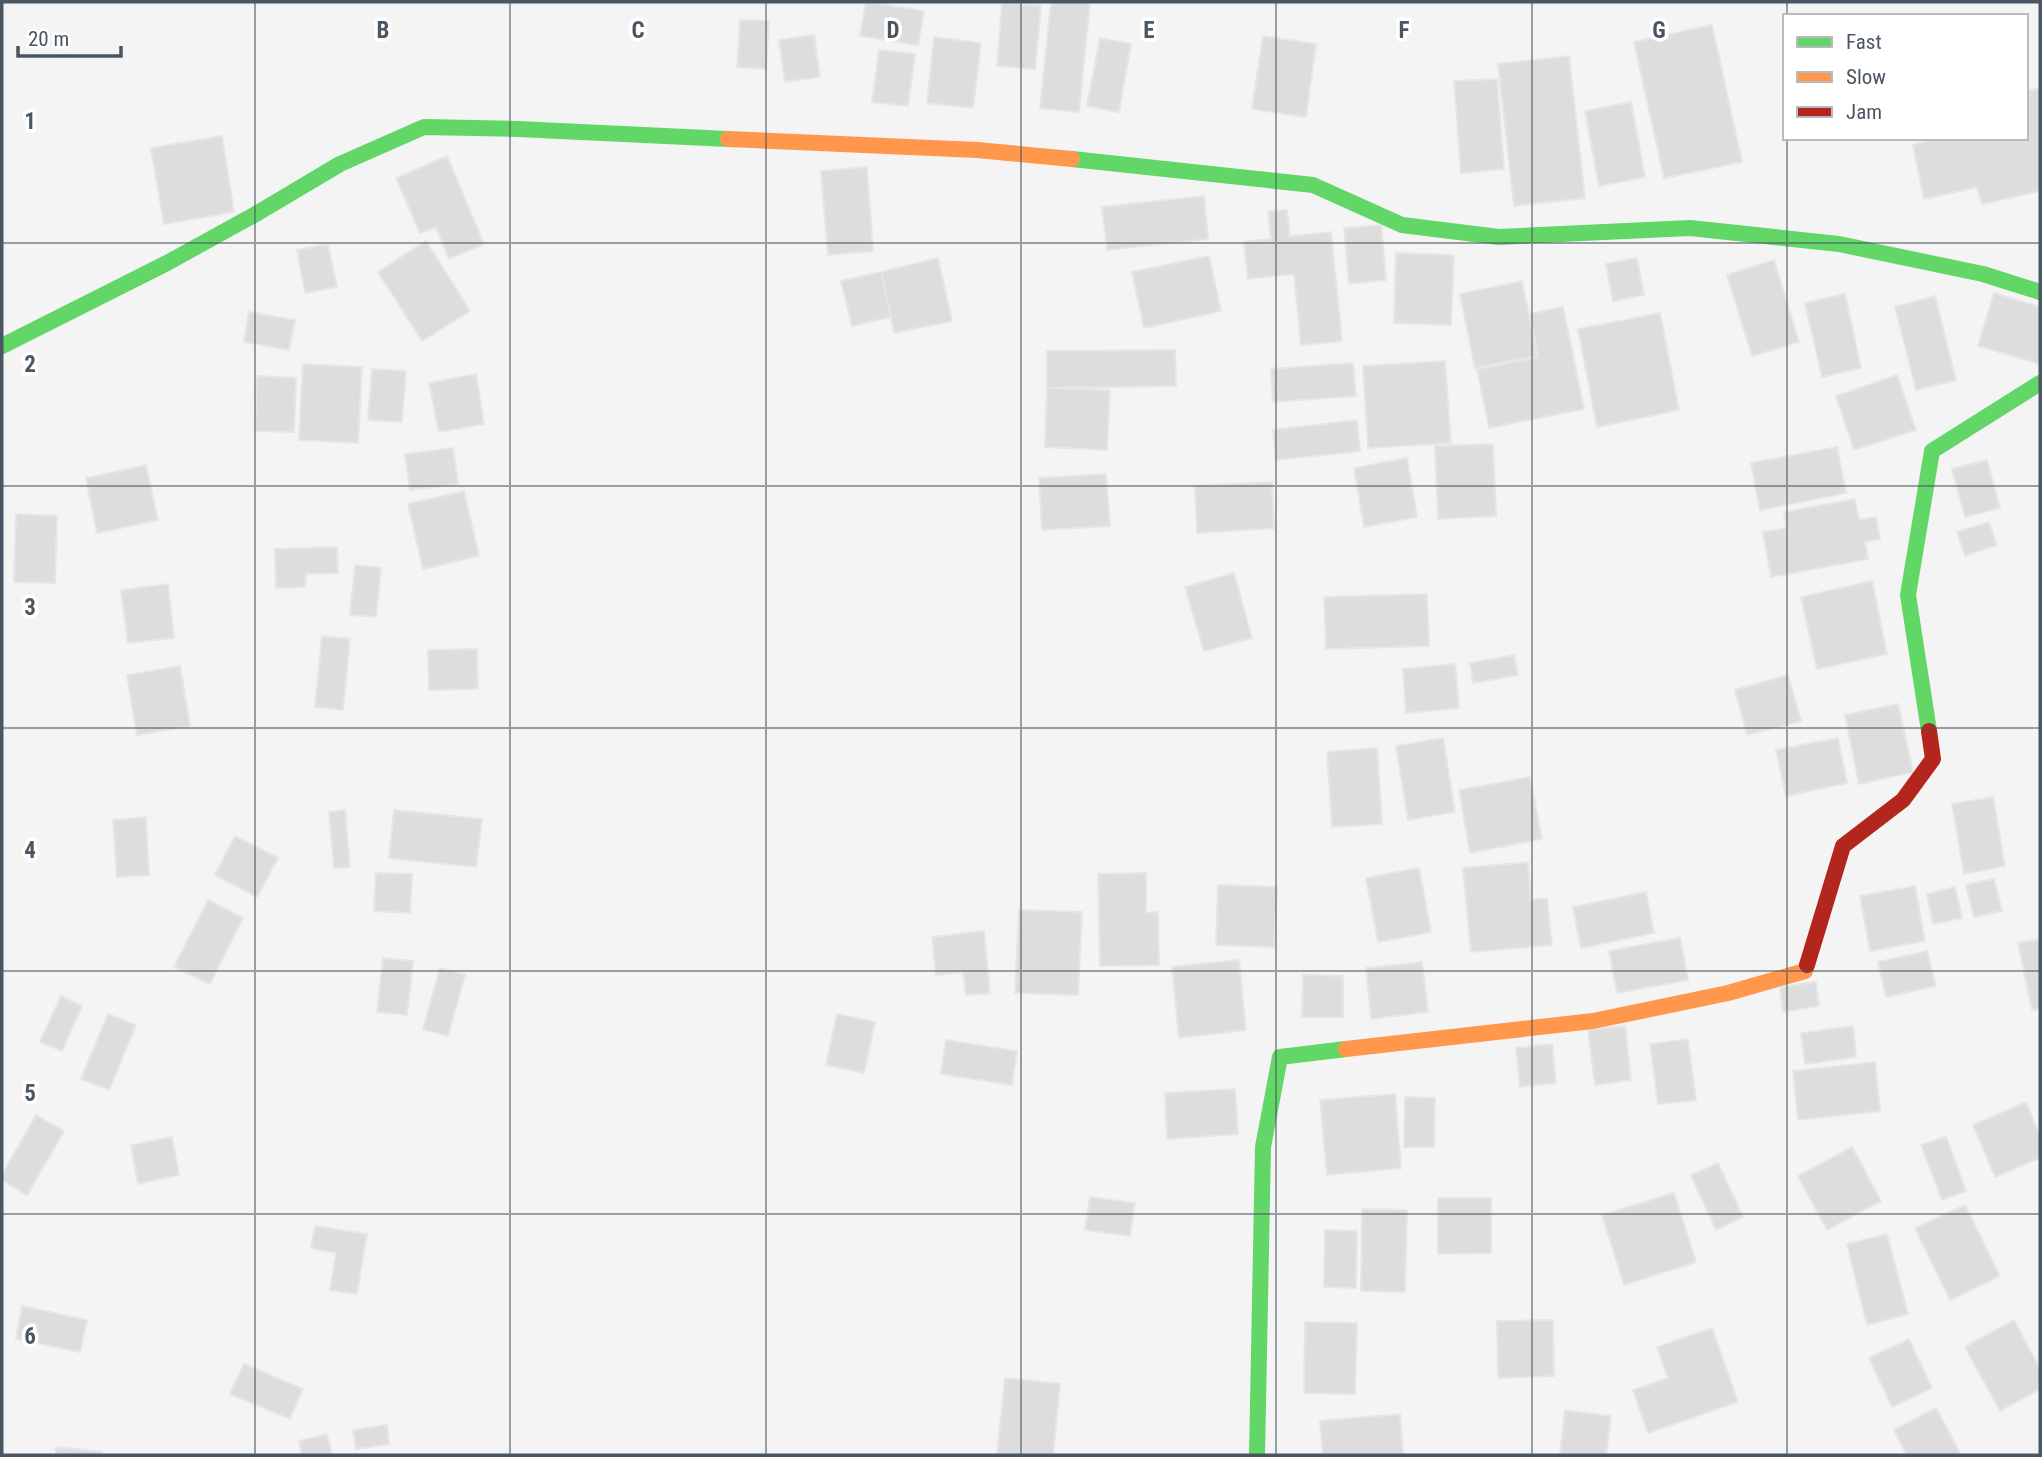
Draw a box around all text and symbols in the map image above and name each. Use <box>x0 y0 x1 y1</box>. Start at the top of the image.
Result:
scale bar <box>18 14 121 58</box>
legend <box>1783 14 2028 140</box>
text: B <box>377 17 389 44</box>
text: C <box>631 17 645 44</box>
text: D <box>887 17 900 44</box>
text: E <box>1143 17 1155 44</box>
text: F <box>1399 17 1410 44</box>
text: G <box>1652 17 1666 44</box>
text: 20 m <box>28 27 69 51</box>
text: Fast <box>1846 30 1882 54</box>
text: Slow <box>1846 65 1886 89</box>
text: Jam <box>1846 100 1882 124</box>
text: 1 <box>24 108 36 135</box>
text: 2 <box>24 351 36 378</box>
text: 3 <box>24 594 36 621</box>
text: 4 <box>24 837 36 864</box>
text: 5 <box>24 1080 36 1107</box>
text: 6 <box>24 1323 36 1350</box>

